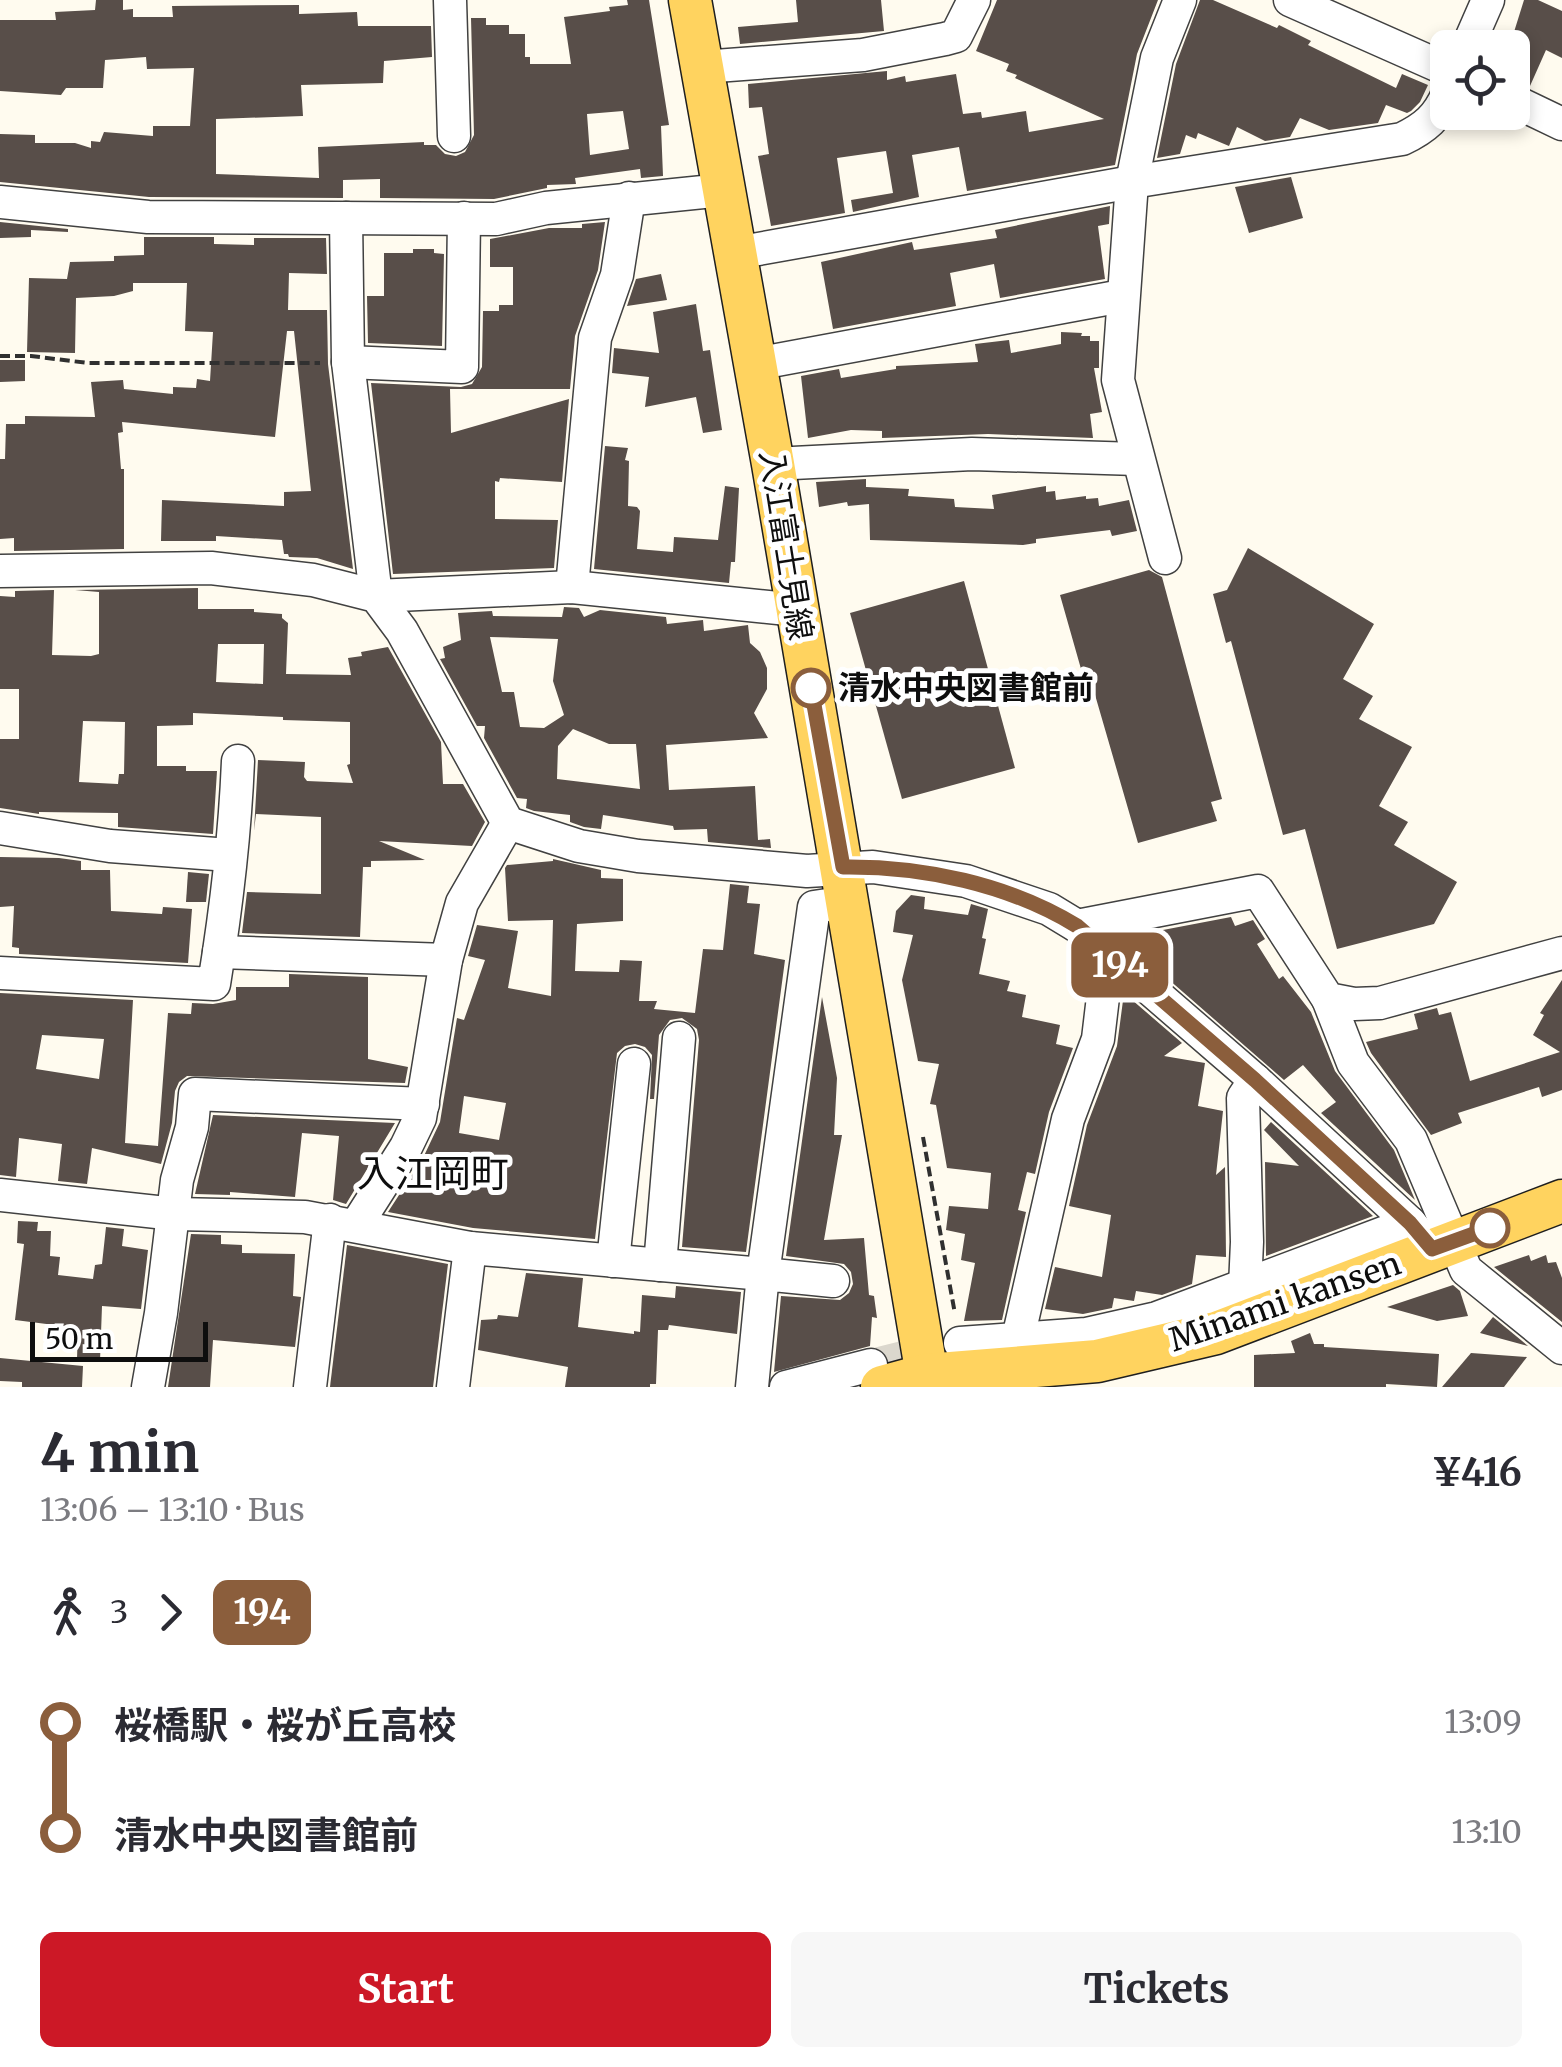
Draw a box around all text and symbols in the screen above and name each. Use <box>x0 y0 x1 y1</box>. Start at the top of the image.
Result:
map controls <box>1430 30 1530 130</box>
button: locate <box>1430 30 1530 130</box>
street label: 入江富士見線 <box>751 447 821 643</box>
place label: 清水中央図書館前 <box>838 668 1094 708</box>
marker: 清水中央図書館前 <box>792 669 830 707</box>
line badge: 194 <box>1062 932 1178 998</box>
text: 194 <box>1091 943 1149 987</box>
district label: 入江岡町 <box>357 1150 509 1197</box>
unlabelled marker <box>1471 1209 1509 1247</box>
street label: Minami kansen <box>1164 1244 1406 1360</box>
scale bar <box>30 1317 208 1362</box>
text: 50 m <box>45 1321 113 1357</box>
text: 4 min <box>40 1418 199 1487</box>
text: ¥416 <box>1432 1449 1522 1496</box>
text: 13:06 – 13:10 · Bus <box>40 1490 305 1530</box>
icon: walk <box>40 1585 95 1640</box>
icon: forward <box>143 1585 198 1640</box>
text: 194 <box>233 1590 291 1634</box>
text: 3 <box>110 1592 128 1632</box>
text: 桜橋駅・桜が丘高校 <box>114 1702 456 1749</box>
text: 13:09 <box>1444 1702 1522 1742</box>
text: 清水中央図書館前 <box>114 1812 418 1859</box>
text: 13:10 <box>1451 1812 1522 1852</box>
button: Start <box>40 1932 771 2047</box>
button: Tickets <box>791 1932 1522 2047</box>

